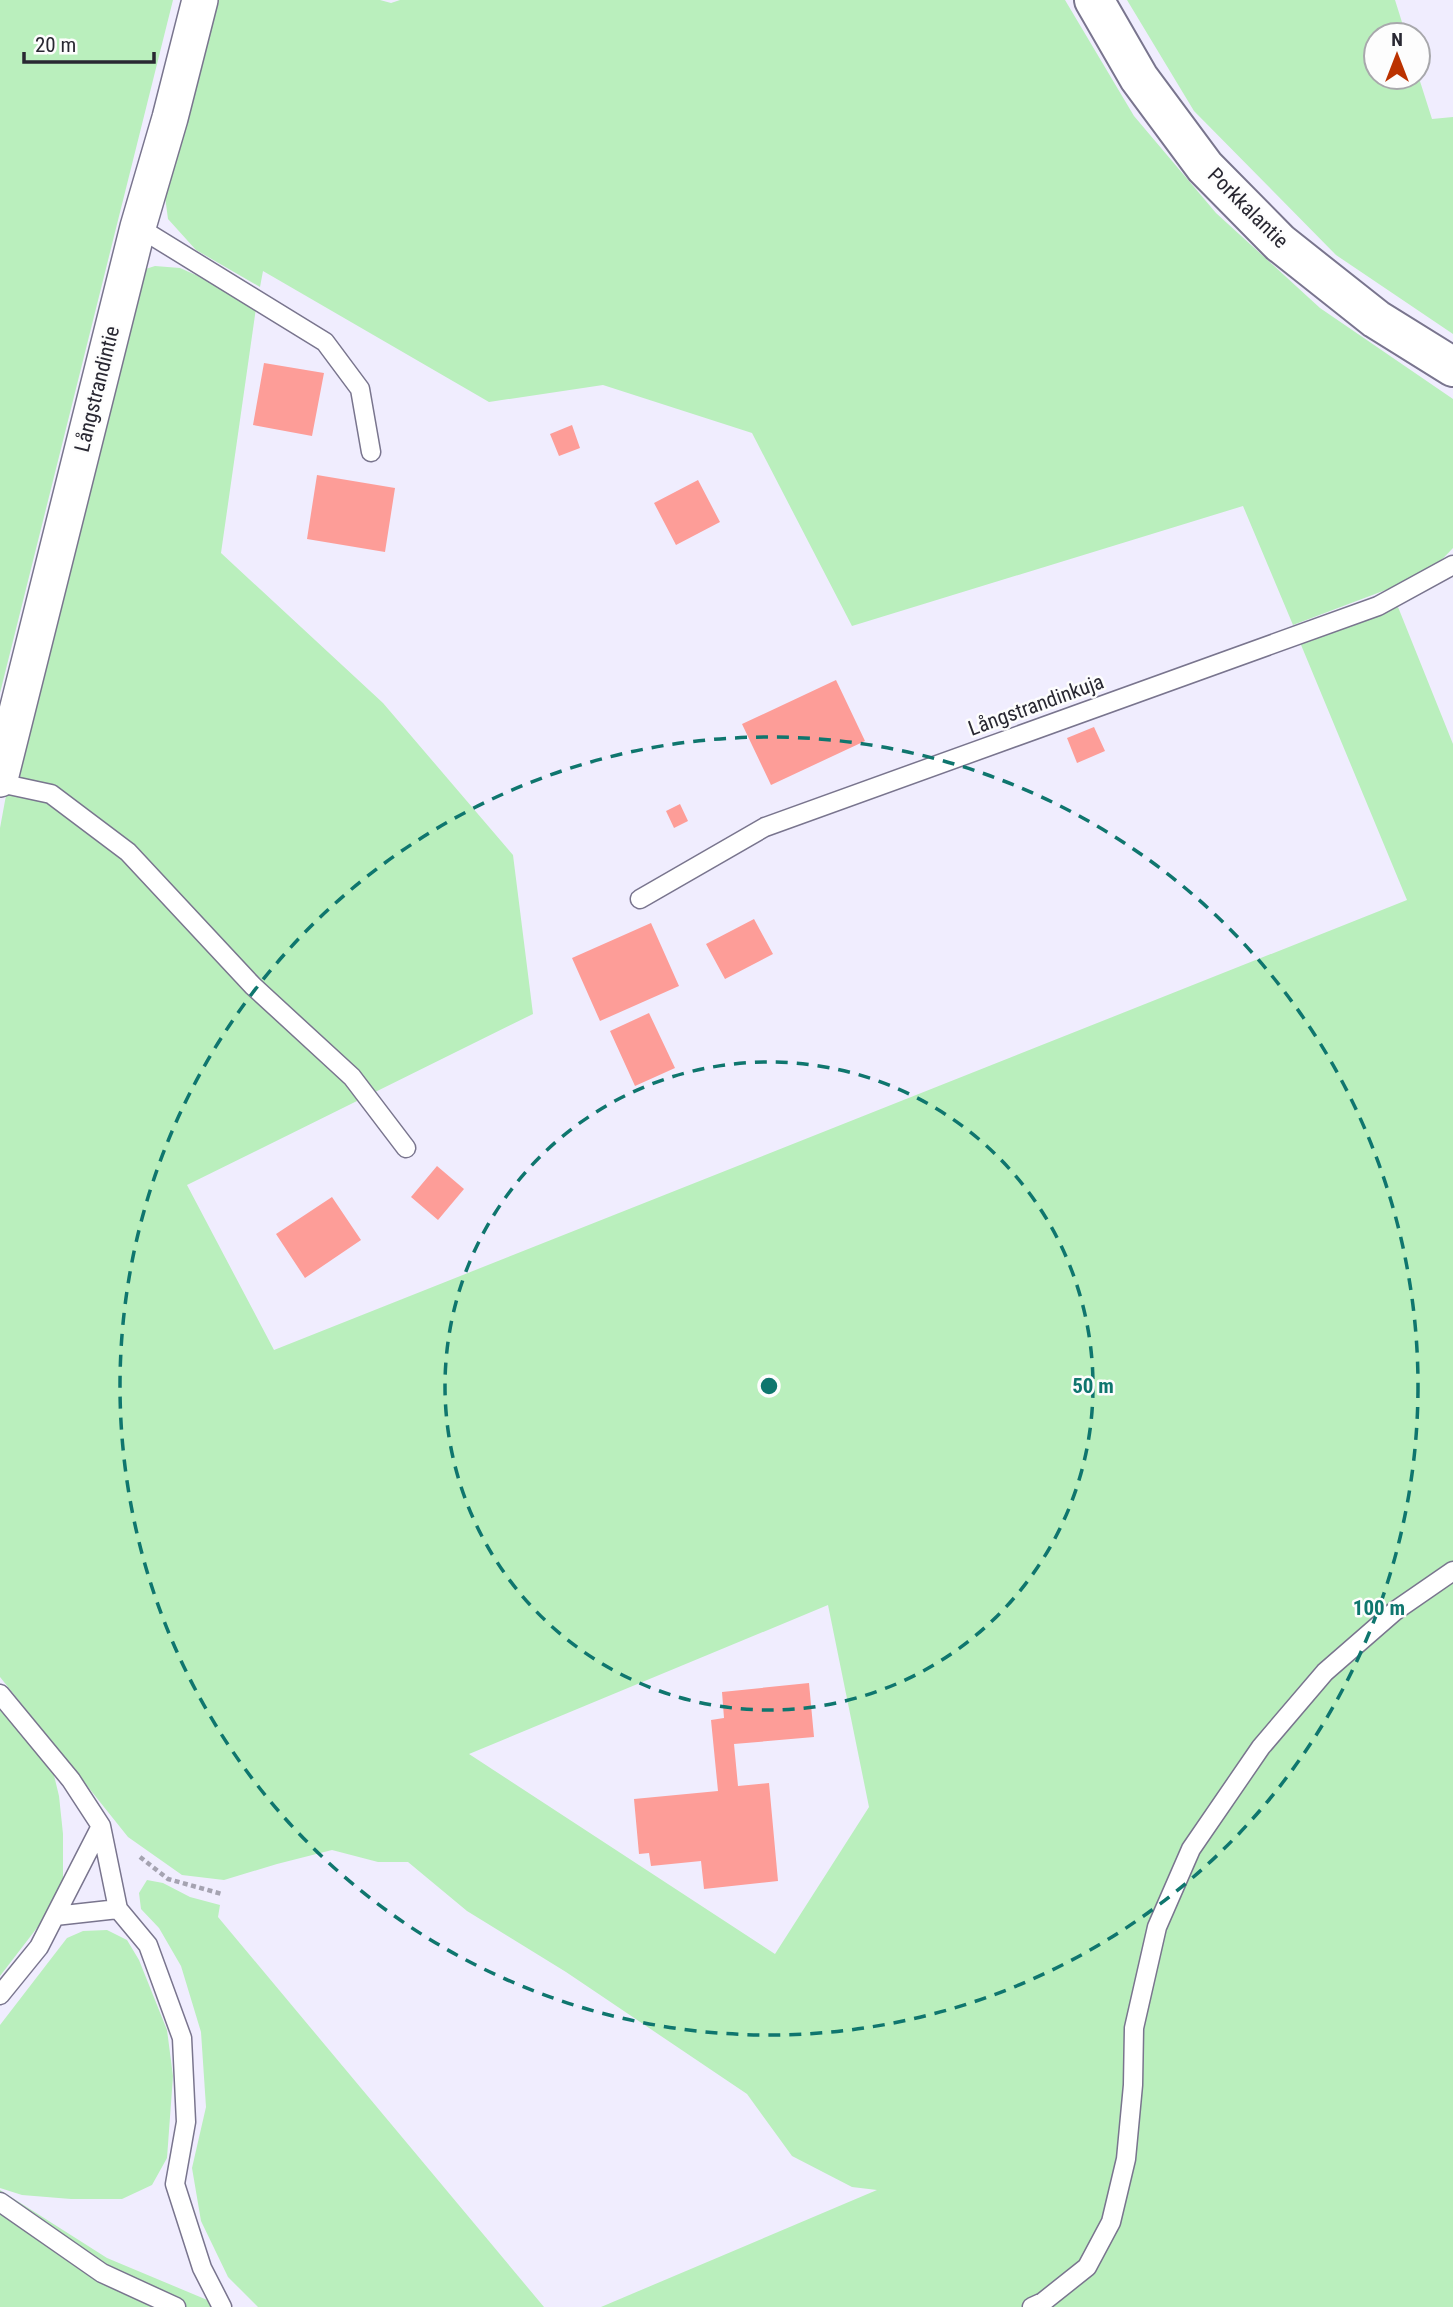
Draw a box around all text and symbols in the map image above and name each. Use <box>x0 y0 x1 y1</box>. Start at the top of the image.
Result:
scale bar <box>24 21 154 65</box>
north arrow <box>1362 21 1432 91</box>
text: N <box>1391 28 1403 51</box>
text: 20 m <box>35 33 76 57</box>
street label: Porkkalantie <box>1203 163 1293 253</box>
street label: Långstrandintie <box>70 323 124 454</box>
street label: Långstrandinkuja <box>965 669 1107 741</box>
centre of rings <box>757 1374 781 1398</box>
text: 50 m <box>1072 1374 1114 1398</box>
text: 100 m <box>1353 1596 1405 1620</box>

